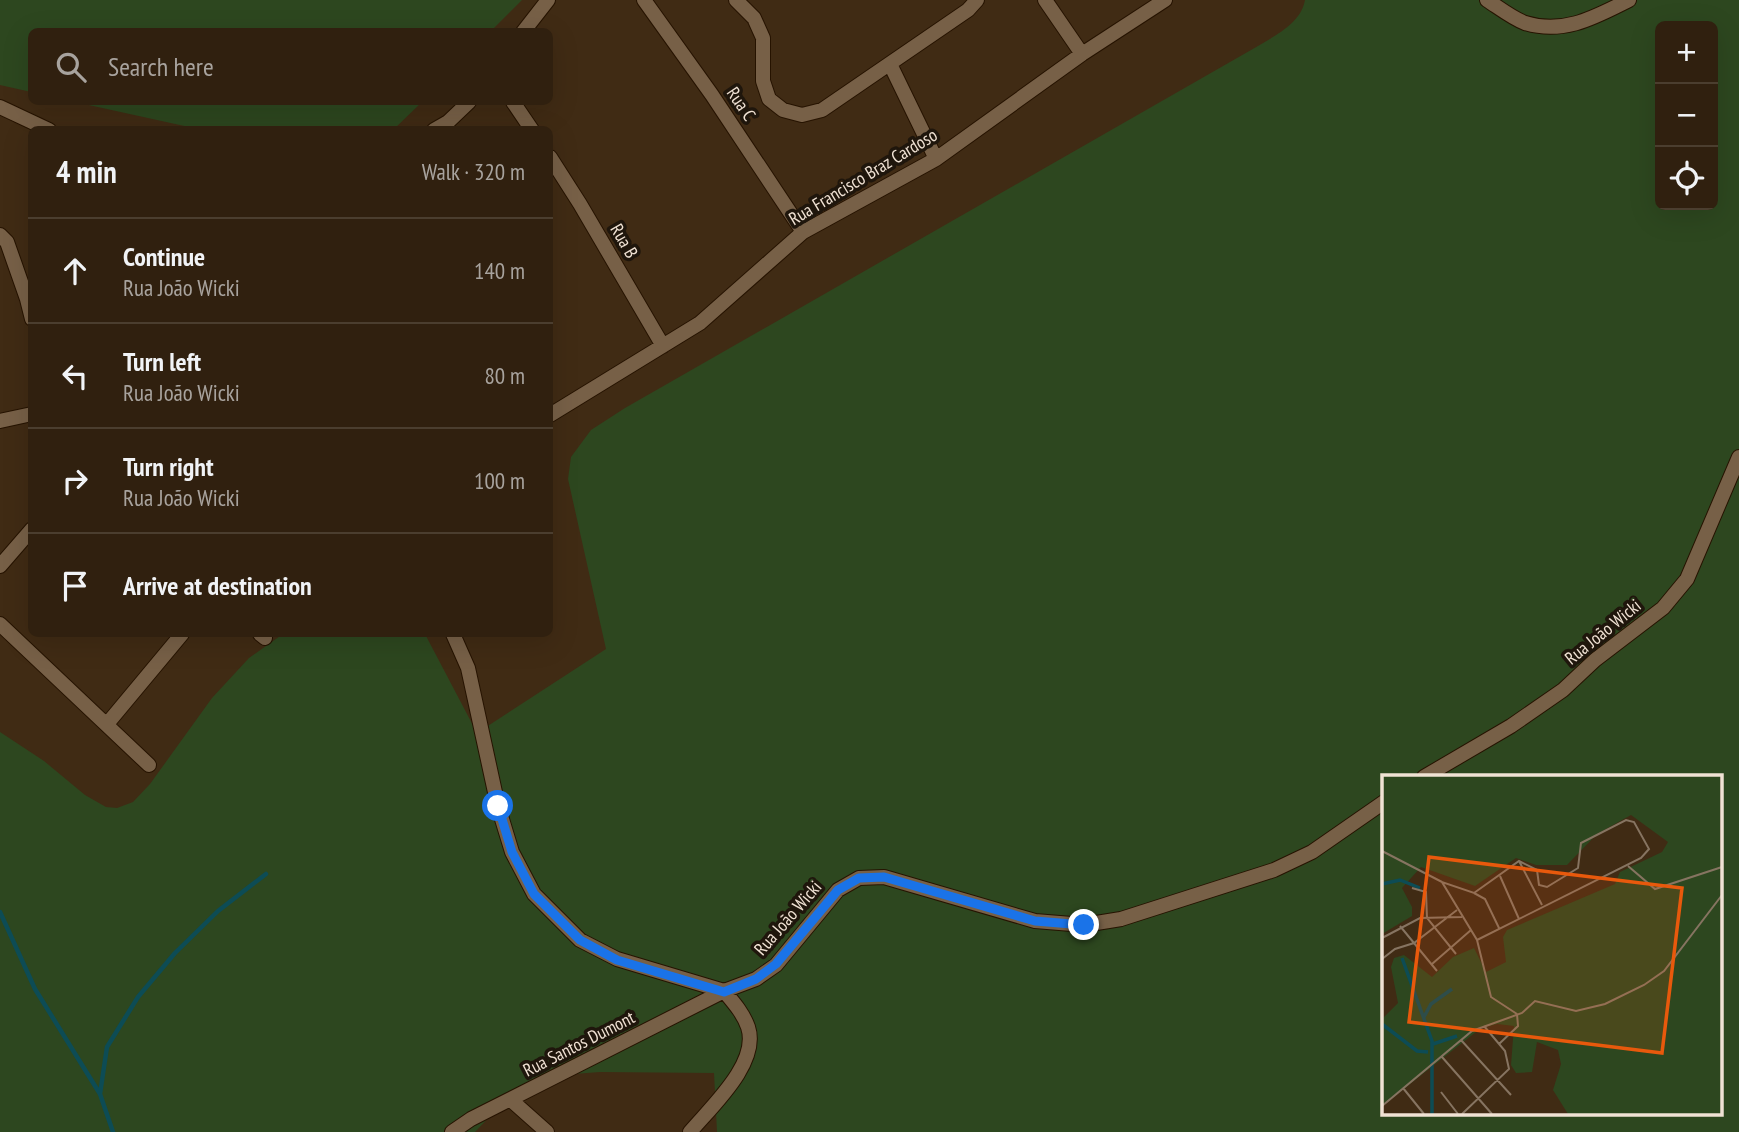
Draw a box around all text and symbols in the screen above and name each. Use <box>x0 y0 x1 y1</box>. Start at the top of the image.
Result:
map controls <box>1655 21 1718 210</box>
button: + <box>1655 21 1718 84</box>
search box <box>28 28 553 105</box>
icon: search <box>52 48 90 86</box>
text: Search here <box>108 50 214 83</box>
street label: Rua C <box>722 82 761 125</box>
button: − <box>1655 84 1718 147</box>
street label: Rua Francisco Braz Cardoso <box>784 123 941 230</box>
button: locate <box>1655 147 1718 210</box>
text: 4 min <box>56 152 117 191</box>
text: Walk · 320 m <box>422 157 525 186</box>
street label: Rua B <box>605 219 643 262</box>
text: Continue <box>123 240 205 273</box>
icon: ahead <box>56 252 94 290</box>
text: 140 m <box>474 256 525 285</box>
text: Rua João Wicki <box>123 273 240 302</box>
text: Turn left <box>123 345 201 378</box>
icon: left <box>56 357 94 395</box>
text: 80 m <box>484 361 525 390</box>
text: Rua João Wicki <box>123 378 240 407</box>
text: Turn right <box>123 450 214 483</box>
icon: right <box>56 462 94 500</box>
text: 100 m <box>474 466 525 495</box>
text: Rua João Wicki <box>123 483 240 512</box>
icon: arrive <box>56 567 94 605</box>
text: Arrive at destination <box>123 569 312 602</box>
street label: Rua João Wicki <box>1560 594 1645 669</box>
inset map <box>1382 775 1722 1114</box>
route start <box>482 790 513 821</box>
street label: Rua João Wicki <box>749 876 826 960</box>
route end <box>1068 909 1099 940</box>
street label: Rua Santos Dumont <box>519 1006 639 1082</box>

